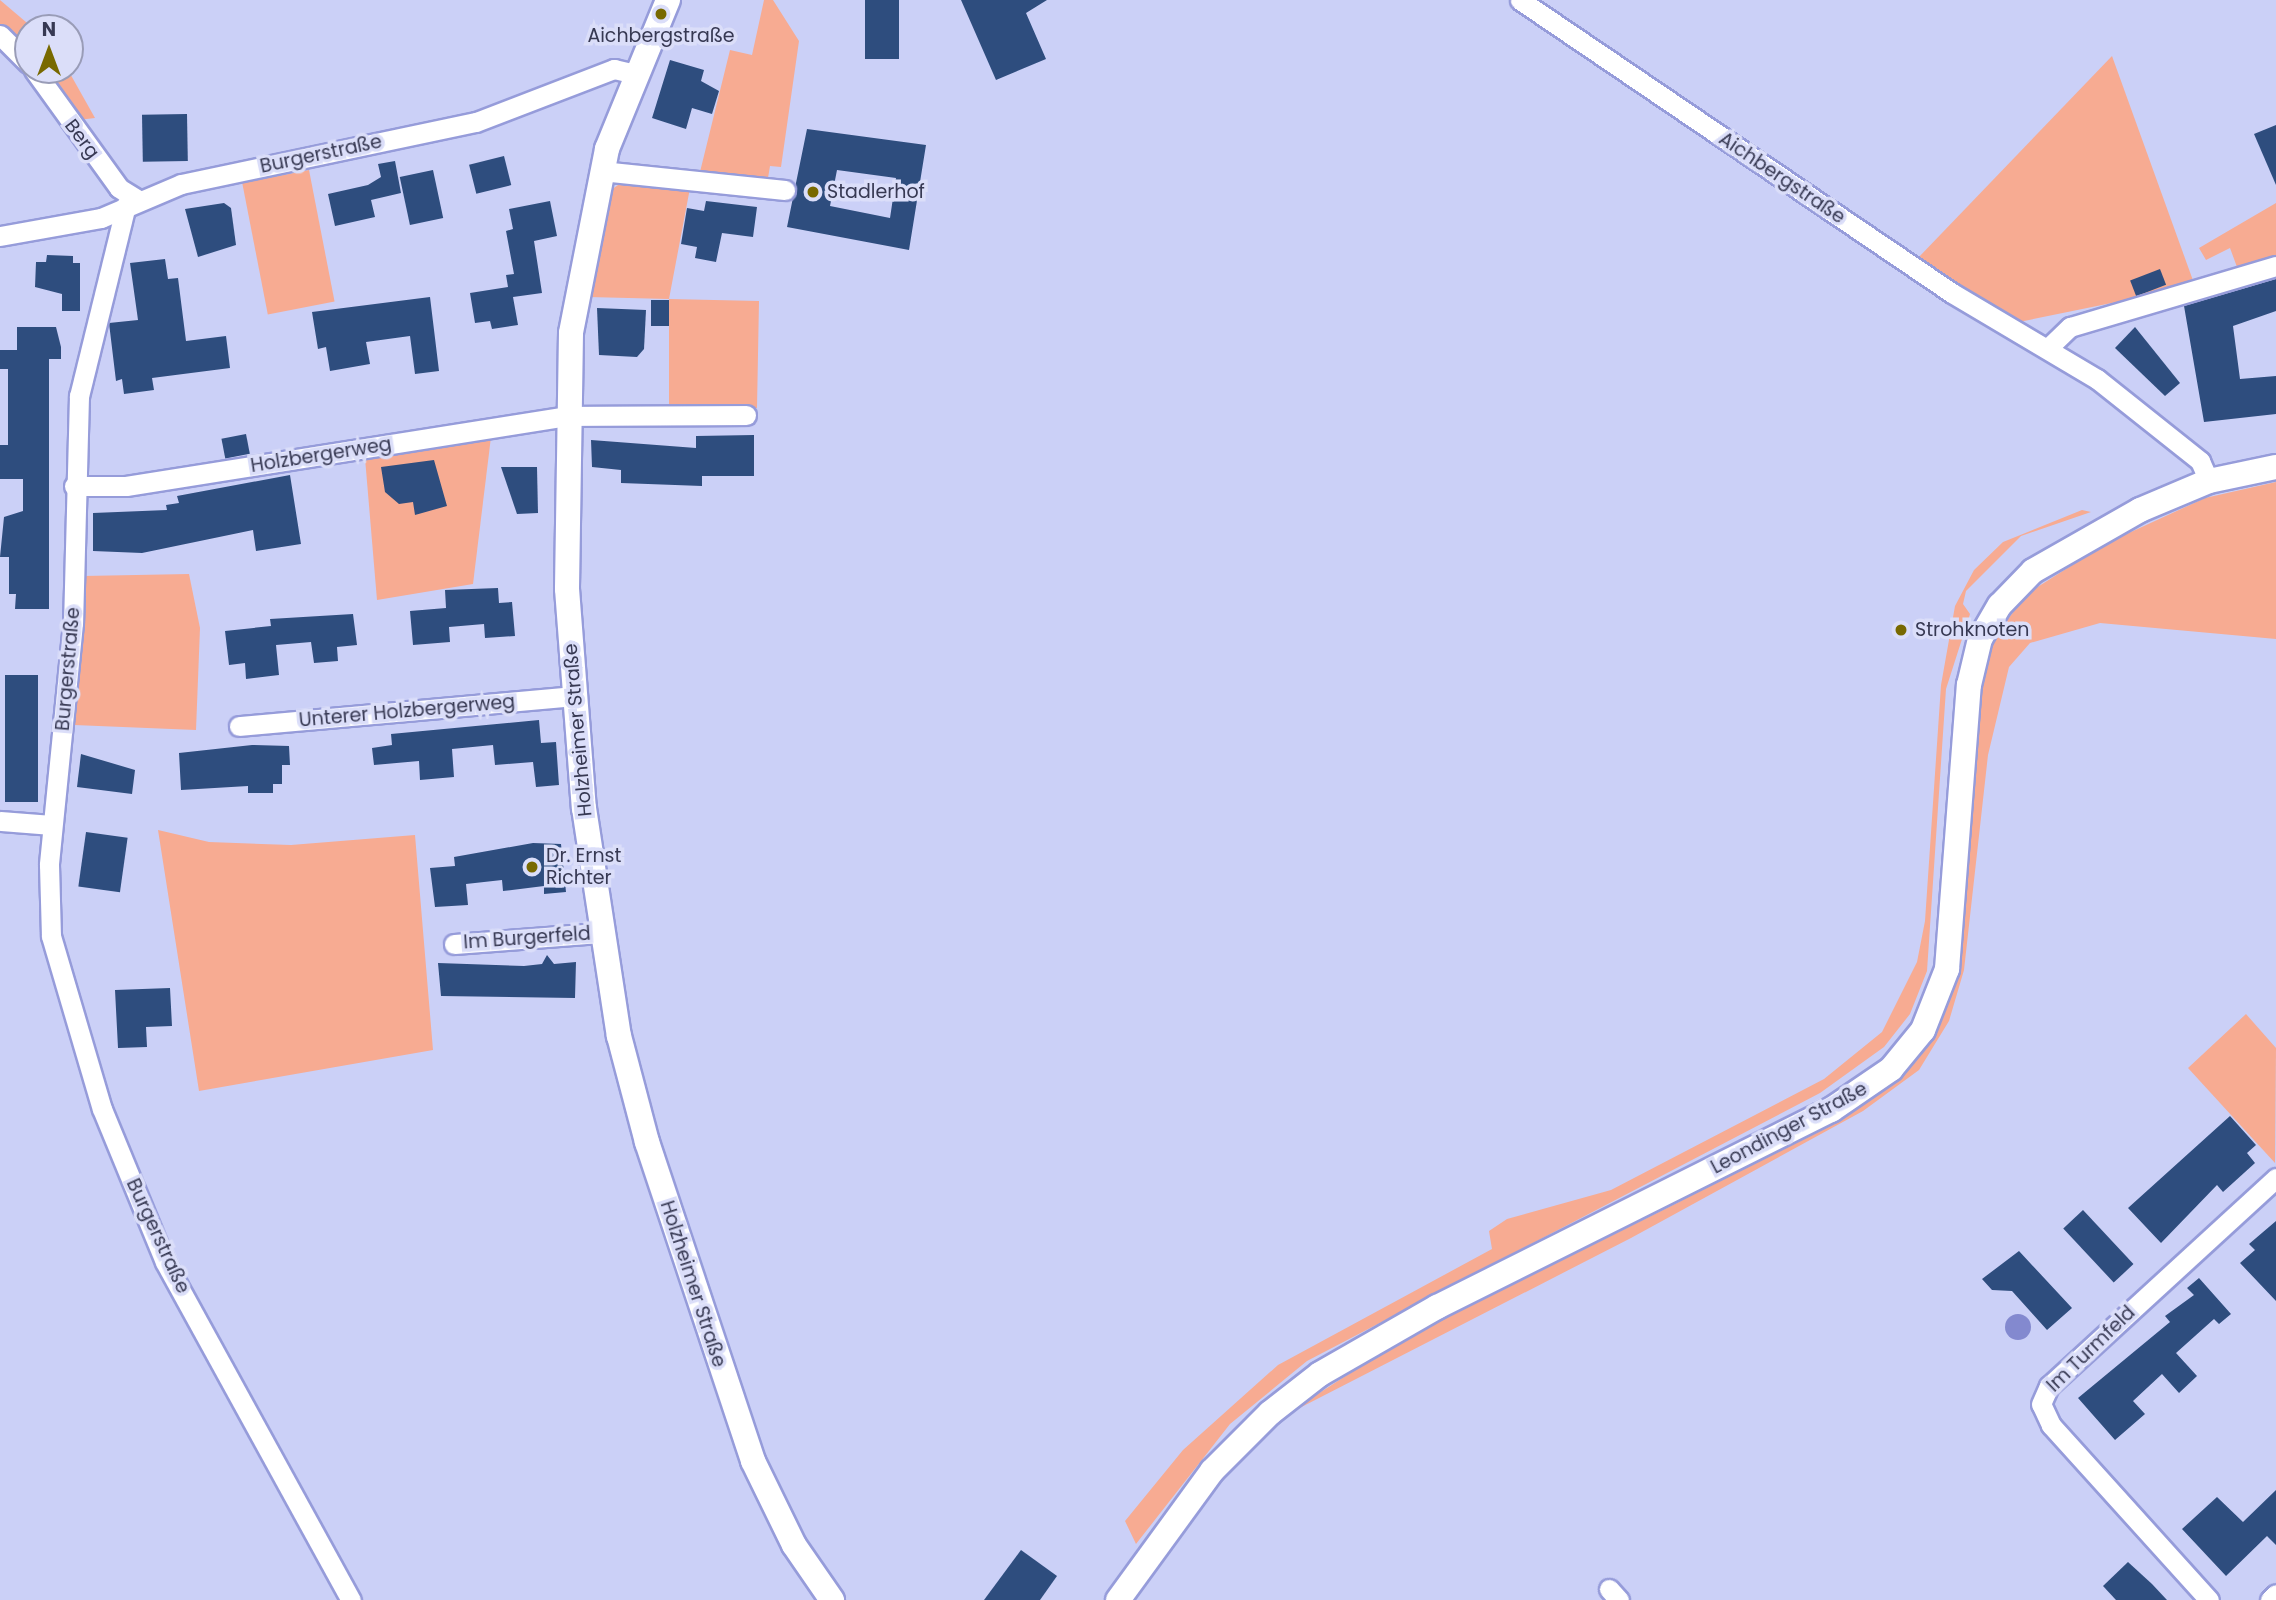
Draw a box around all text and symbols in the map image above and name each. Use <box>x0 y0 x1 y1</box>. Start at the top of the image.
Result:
marker: Aichbergstraße <box>653 6 669 22</box>
north arrow <box>14 14 84 84</box>
text: N <box>42 16 56 43</box>
place label: Aichbergstraße <box>587 25 735 47</box>
street label: Berg <box>60 115 104 163</box>
street label: Aichbergstraße <box>1715 127 1849 229</box>
street label: Burgerstraße <box>258 130 384 178</box>
place label: Stadlerhof <box>827 181 925 203</box>
marker: Stadlerhof <box>805 184 821 200</box>
street label: Holzbergerweg <box>249 433 393 477</box>
street label: Burgerstraße <box>51 606 85 732</box>
place label: Strohknoten <box>1915 619 2029 641</box>
marker: Strohknoten <box>1893 622 1909 638</box>
street label: Holzheimer Straße <box>559 643 597 817</box>
street label: Unterer Holzbergerweg <box>298 690 516 732</box>
place label: Dr. Ernst Richter <box>546 845 621 889</box>
marker: Dr. Ernst Richter <box>524 859 540 875</box>
street label: Im Burgerfeld <box>463 922 591 954</box>
street label: Leondinger Straße <box>1707 1077 1871 1179</box>
street label: Burgerstraße <box>121 1175 195 1297</box>
street label: Holzheimer Straße <box>655 1198 731 1370</box>
street label: Im Turmfeld <box>2042 1301 2140 1397</box>

